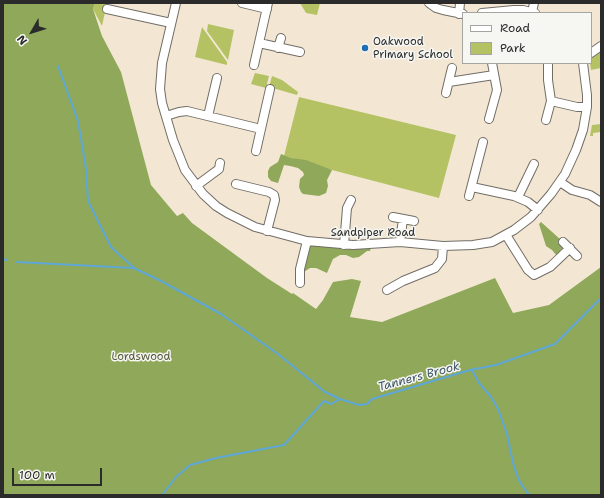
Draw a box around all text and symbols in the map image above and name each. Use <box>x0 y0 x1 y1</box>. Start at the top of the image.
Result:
north arrow <box>12 12 52 52</box>
legend <box>462 12 592 64</box>
text: Road <box>500 20 530 36</box>
text: N <box>14 32 31 48</box>
place label: Oakwood Primary School <box>373 35 453 61</box>
text: Park <box>500 40 526 56</box>
marker: Oakwood Primary School <box>360 43 370 53</box>
street label: Sandpiper Road <box>331 226 415 240</box>
park label: Lordswood <box>112 350 170 364</box>
water label: Tanners Brook <box>377 359 461 395</box>
scale bar <box>14 460 104 486</box>
text: 100 m <box>19 467 55 483</box>

